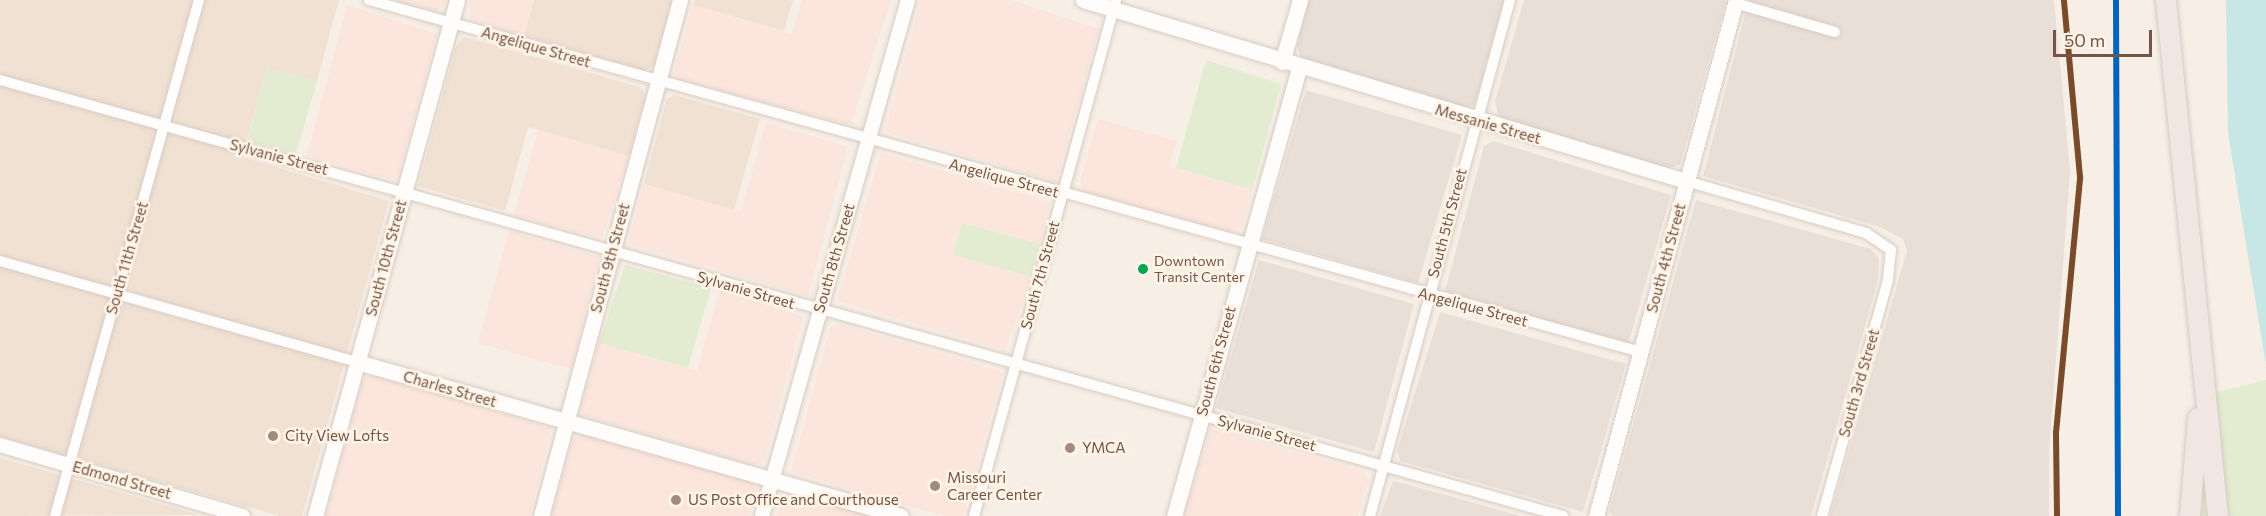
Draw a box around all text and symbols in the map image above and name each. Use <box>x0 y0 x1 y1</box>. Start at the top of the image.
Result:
scale bar <box>2056 18 2155 56</box>
street label: Angelique Street <box>479 23 593 71</box>
text: 50 m <box>2064 29 2105 51</box>
street label: Messanie Street <box>1433 100 1543 148</box>
street label: Sylvanie Street <box>228 135 330 179</box>
street label: Angelique Street <box>947 155 1061 201</box>
street label: South 5th Street <box>1424 166 1470 280</box>
street label: South 10th Street <box>362 198 410 318</box>
street label: South 11th Street <box>102 199 152 317</box>
street label: South 9th Street <box>587 201 633 315</box>
street label: South 8th Street <box>810 201 858 315</box>
street label: South 4th Street <box>1643 201 1689 315</box>
street label: South 7th Street <box>1017 219 1063 331</box>
place label: Downtown Transit Center <box>1154 253 1245 286</box>
marker: Downtown Transit Center <box>1137 263 1149 275</box>
street label: Sylvanie Street <box>695 267 797 313</box>
street label: Angelique Street <box>1416 284 1530 330</box>
street label: South 6th Street <box>1193 304 1239 418</box>
street label: South 3rd Street <box>1835 327 1883 439</box>
street label: Charles Street <box>401 367 499 411</box>
street label: Sylvanie Street <box>1216 411 1318 455</box>
place label: City View Lofts <box>285 427 389 445</box>
marker: City View Lofts <box>266 429 280 443</box>
place label: YMCA <box>1082 439 1126 457</box>
marker: YMCA <box>1063 441 1077 455</box>
street label: Edmond Street <box>70 457 174 503</box>
place label: Missouri Career Center <box>947 468 1042 503</box>
marker: Missouri Career Center <box>928 479 942 493</box>
place label: US Post Office and Courthouse <box>688 491 899 509</box>
marker: US Post Office and Courthouse <box>669 493 683 507</box>

